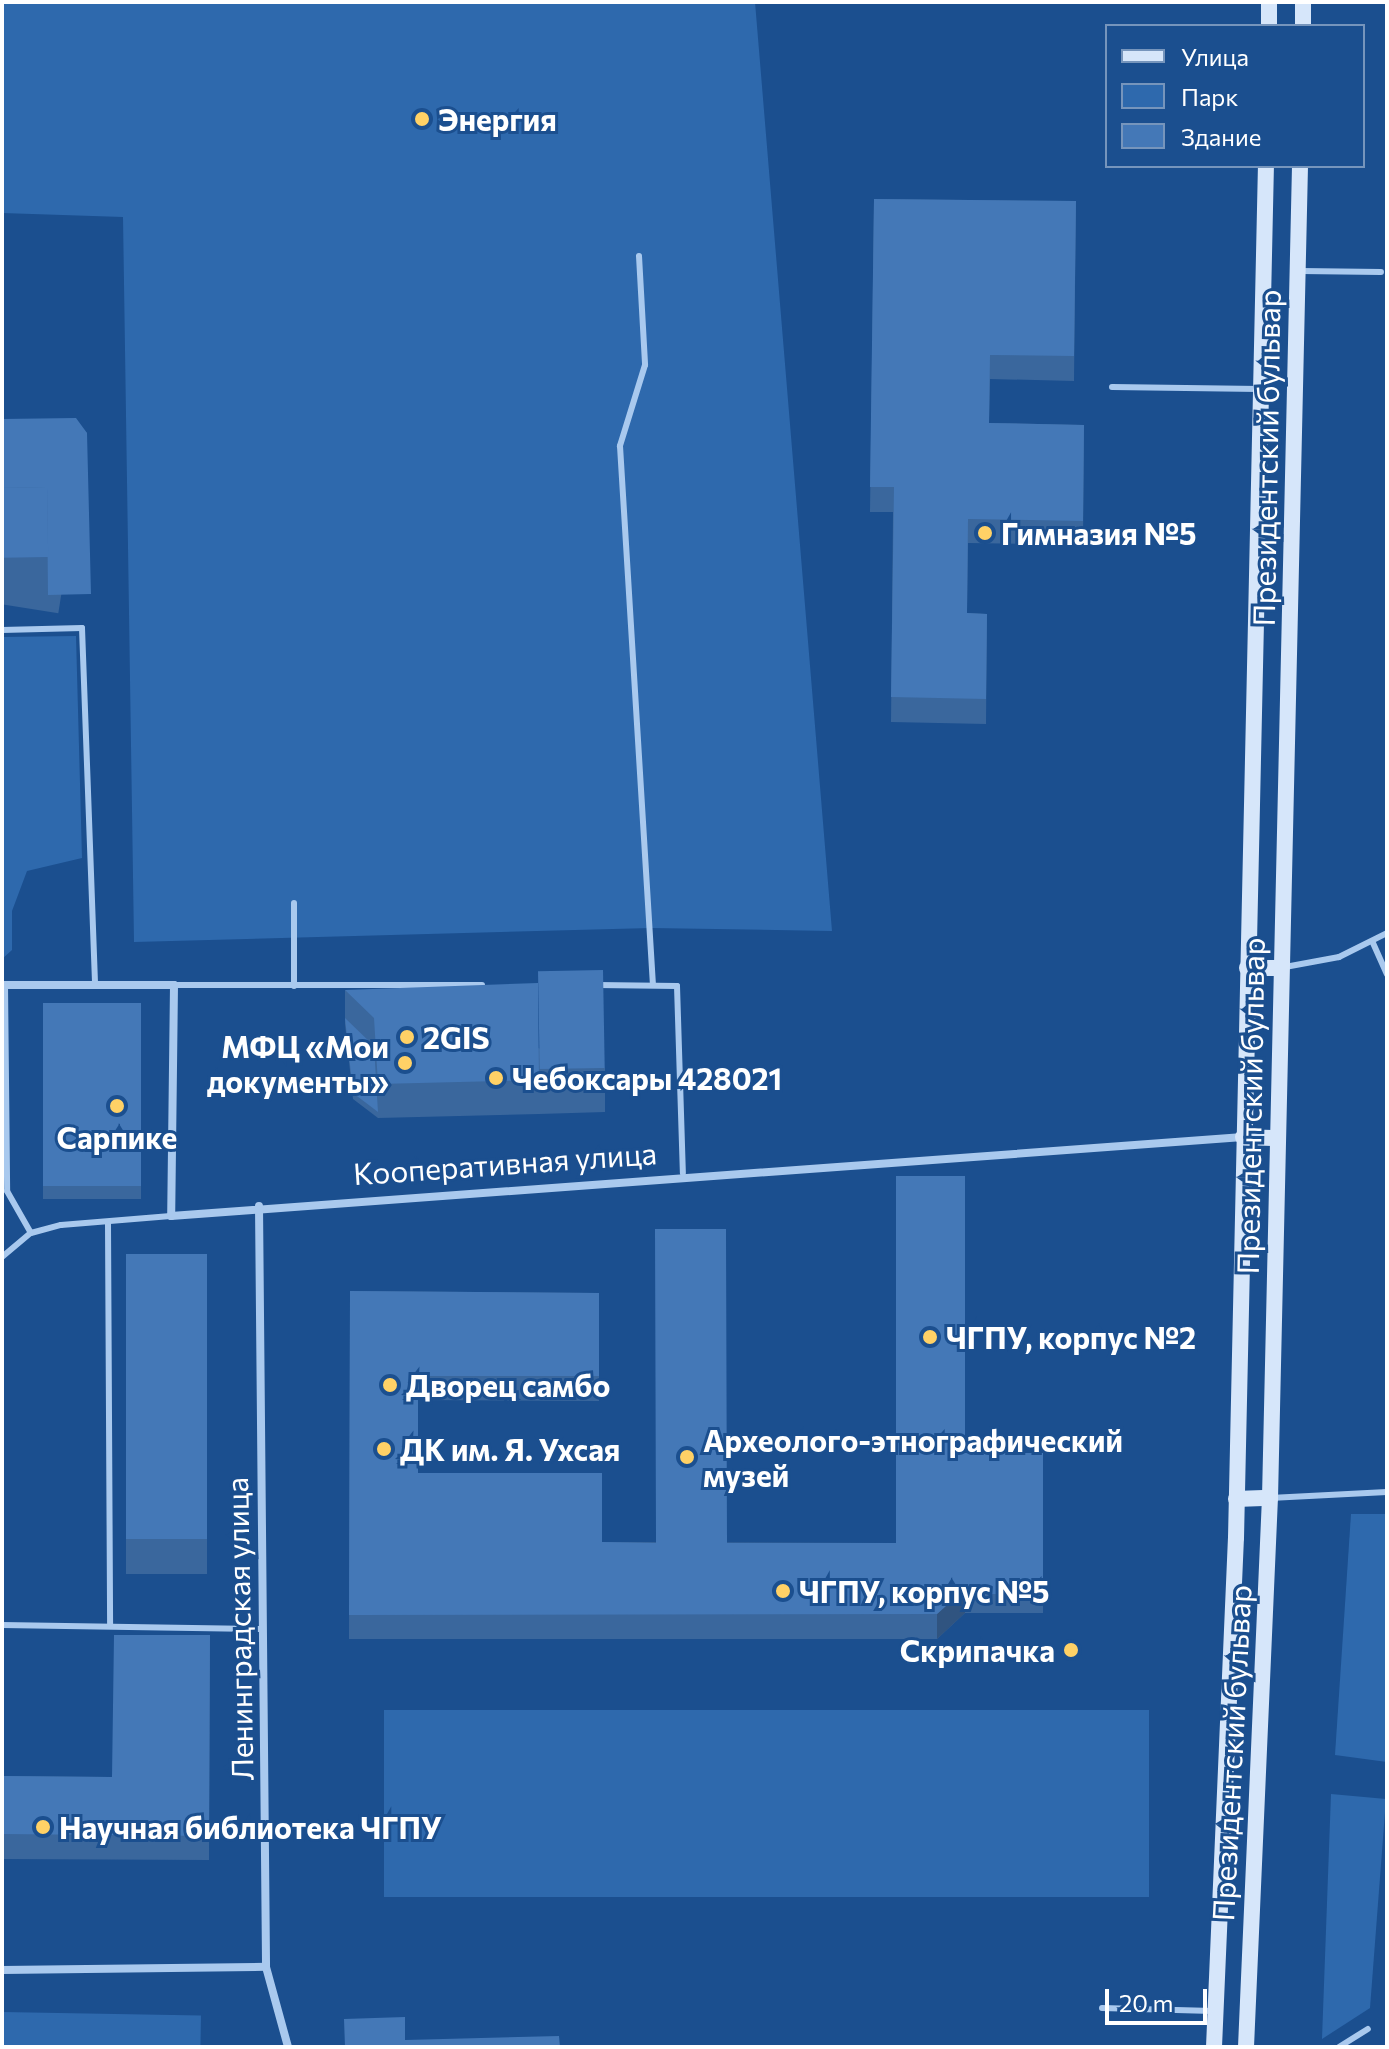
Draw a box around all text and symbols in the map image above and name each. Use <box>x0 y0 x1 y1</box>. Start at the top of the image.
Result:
legend <box>1105 24 1365 168</box>
text: Улица <box>1181 42 1249 71</box>
text: Парк <box>1181 82 1238 111</box>
place label: Энергия <box>438 101 557 137</box>
marker: Энергия <box>413 110 431 128</box>
text: Здание <box>1181 122 1261 151</box>
street label: Президентский бульвар <box>1245 289 1287 627</box>
place label: Гимназия №5 <box>1001 515 1197 551</box>
marker: Гимназия №5 <box>976 524 994 542</box>
street label: Президентский бульвар <box>1229 937 1271 1275</box>
place label: 2GIS <box>423 1019 489 1055</box>
place label: МФЦ «Мои документы» <box>207 1028 389 1098</box>
marker: 2GIS <box>398 1028 416 1046</box>
marker: МФЦ «Мои документы» <box>396 1054 414 1072</box>
place label: Чебоксары 428021 <box>512 1060 782 1096</box>
marker: Чебоксары 428021 <box>487 1069 505 1087</box>
marker: Сарпике <box>108 1097 126 1115</box>
place label: Сарпике <box>57 1119 177 1155</box>
street label: Кооперативная улица <box>352 1134 658 1192</box>
place label: ЧГПУ, корпус №2 <box>946 1319 1196 1355</box>
marker: ЧГПУ, корпус №2 <box>921 1328 939 1346</box>
place label: Дворец самбо <box>406 1367 610 1403</box>
marker: Дворец самбо <box>381 1376 399 1394</box>
place label: Археолого-этнографический музей <box>703 1422 1123 1492</box>
place label: ДК им. Я. Ухсая <box>400 1431 620 1467</box>
marker: ДК им. Я. Ухсая <box>375 1440 393 1458</box>
marker: Археолого-этнографический музей <box>678 1448 696 1466</box>
street label: Ленинградская улица <box>218 1477 260 1781</box>
place label: ЧГПУ, корпус №5 <box>799 1573 1050 1609</box>
marker: ЧГПУ, корпус №5 <box>774 1582 792 1600</box>
street label: Президентский бульвар <box>1204 1584 1258 1922</box>
place label: Скрипачка <box>900 1632 1055 1668</box>
marker: Скрипачка <box>1062 1641 1080 1659</box>
place label: Научная библиотека ЧГПУ <box>59 1809 442 1845</box>
marker: Научная библиотека ЧГПУ <box>34 1818 52 1836</box>
scale bar <box>1109 1973 1211 2023</box>
text: 20 m <box>1119 1988 1173 2017</box>

